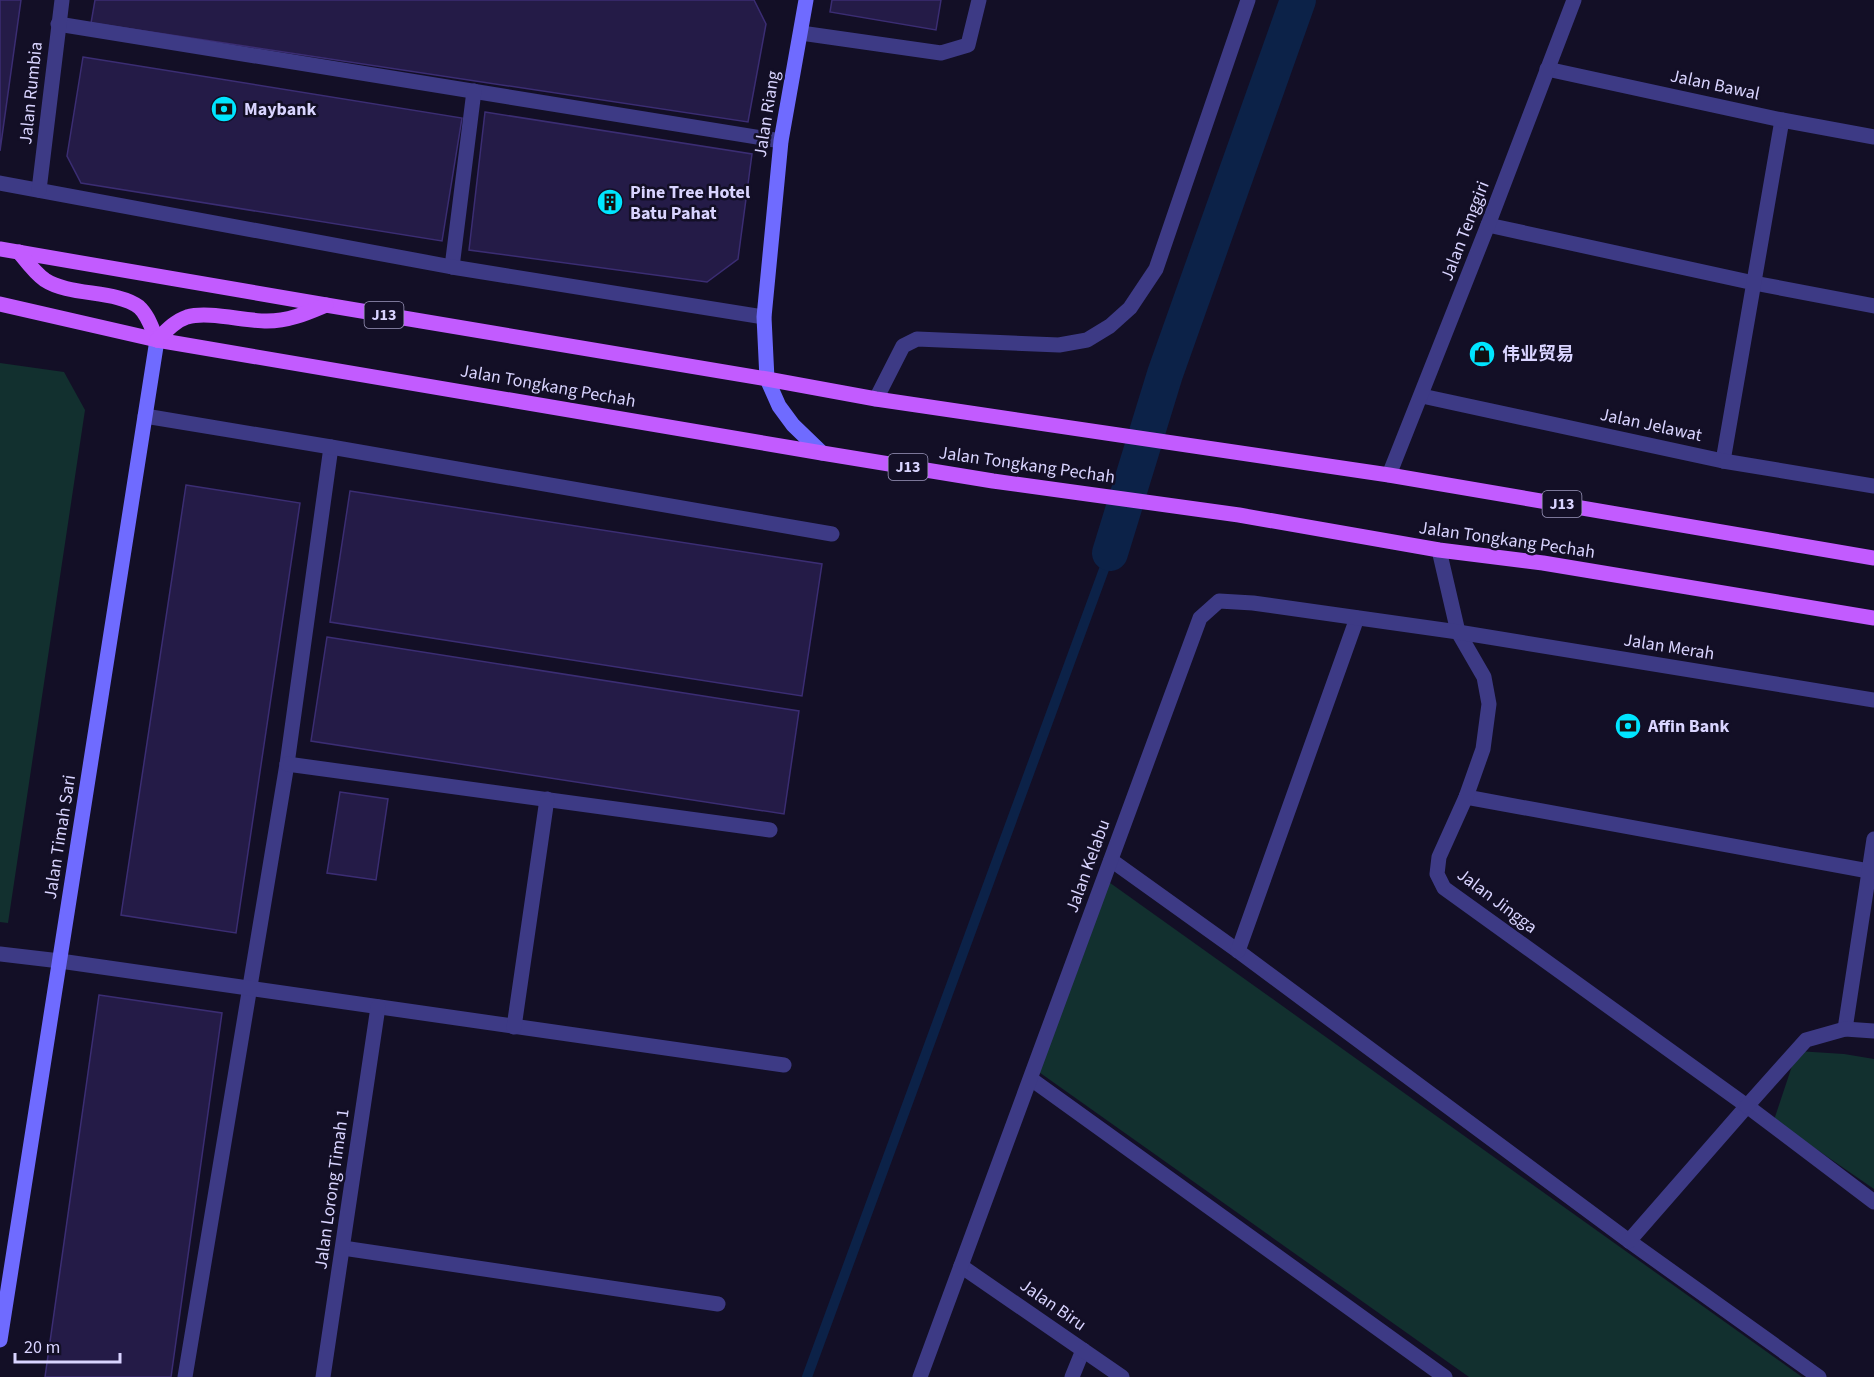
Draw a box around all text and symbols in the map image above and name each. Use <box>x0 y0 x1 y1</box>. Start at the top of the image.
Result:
street label: Jalan Rumbia <box>13 40 49 146</box>
street label: Jalan Bawal <box>1668 63 1762 107</box>
street label: Jalan Riang <box>748 69 786 159</box>
bank icon: Maybank <box>209 94 239 124</box>
place label: Maybank <box>244 97 316 122</box>
street label: Jalan Tenggiri <box>1434 177 1496 285</box>
place label: Pine Tree Hotel Batu Pahat <box>630 180 750 226</box>
building icon: Pine Tree Hotel Batu Pahat <box>595 187 625 217</box>
road number: J13 <box>364 302 404 328</box>
shop icon: 伟业贸易 <box>1467 339 1497 369</box>
place label: 伟业贸易 <box>1502 342 1574 367</box>
street label: Jalan Tongkang Pechah <box>458 358 638 414</box>
street label: Jalan Jelawat <box>1598 402 1704 448</box>
street label: Jalan Tongkang Pechah <box>937 440 1117 490</box>
road number: J13 <box>888 454 928 480</box>
road number: J13 <box>1542 491 1582 517</box>
street label: Jalan Tongkang Pechah <box>1417 515 1597 565</box>
street label: Jalan Merah <box>1622 627 1716 667</box>
bank icon: Affin Bank <box>1613 711 1643 741</box>
place label: Affin Bank <box>1647 714 1729 739</box>
street label: Jalan Timah Sari <box>38 773 82 901</box>
street label: Jalan Kelabu <box>1060 816 1116 916</box>
street label: Jalan Jingga <box>1452 863 1542 939</box>
street label: Jalan Lorong Timah 1 <box>308 1107 356 1271</box>
street label: Jalan Biru <box>1015 1273 1091 1337</box>
scale bar <box>15 1326 120 1364</box>
text: 20 m <box>24 1335 60 1360</box>

